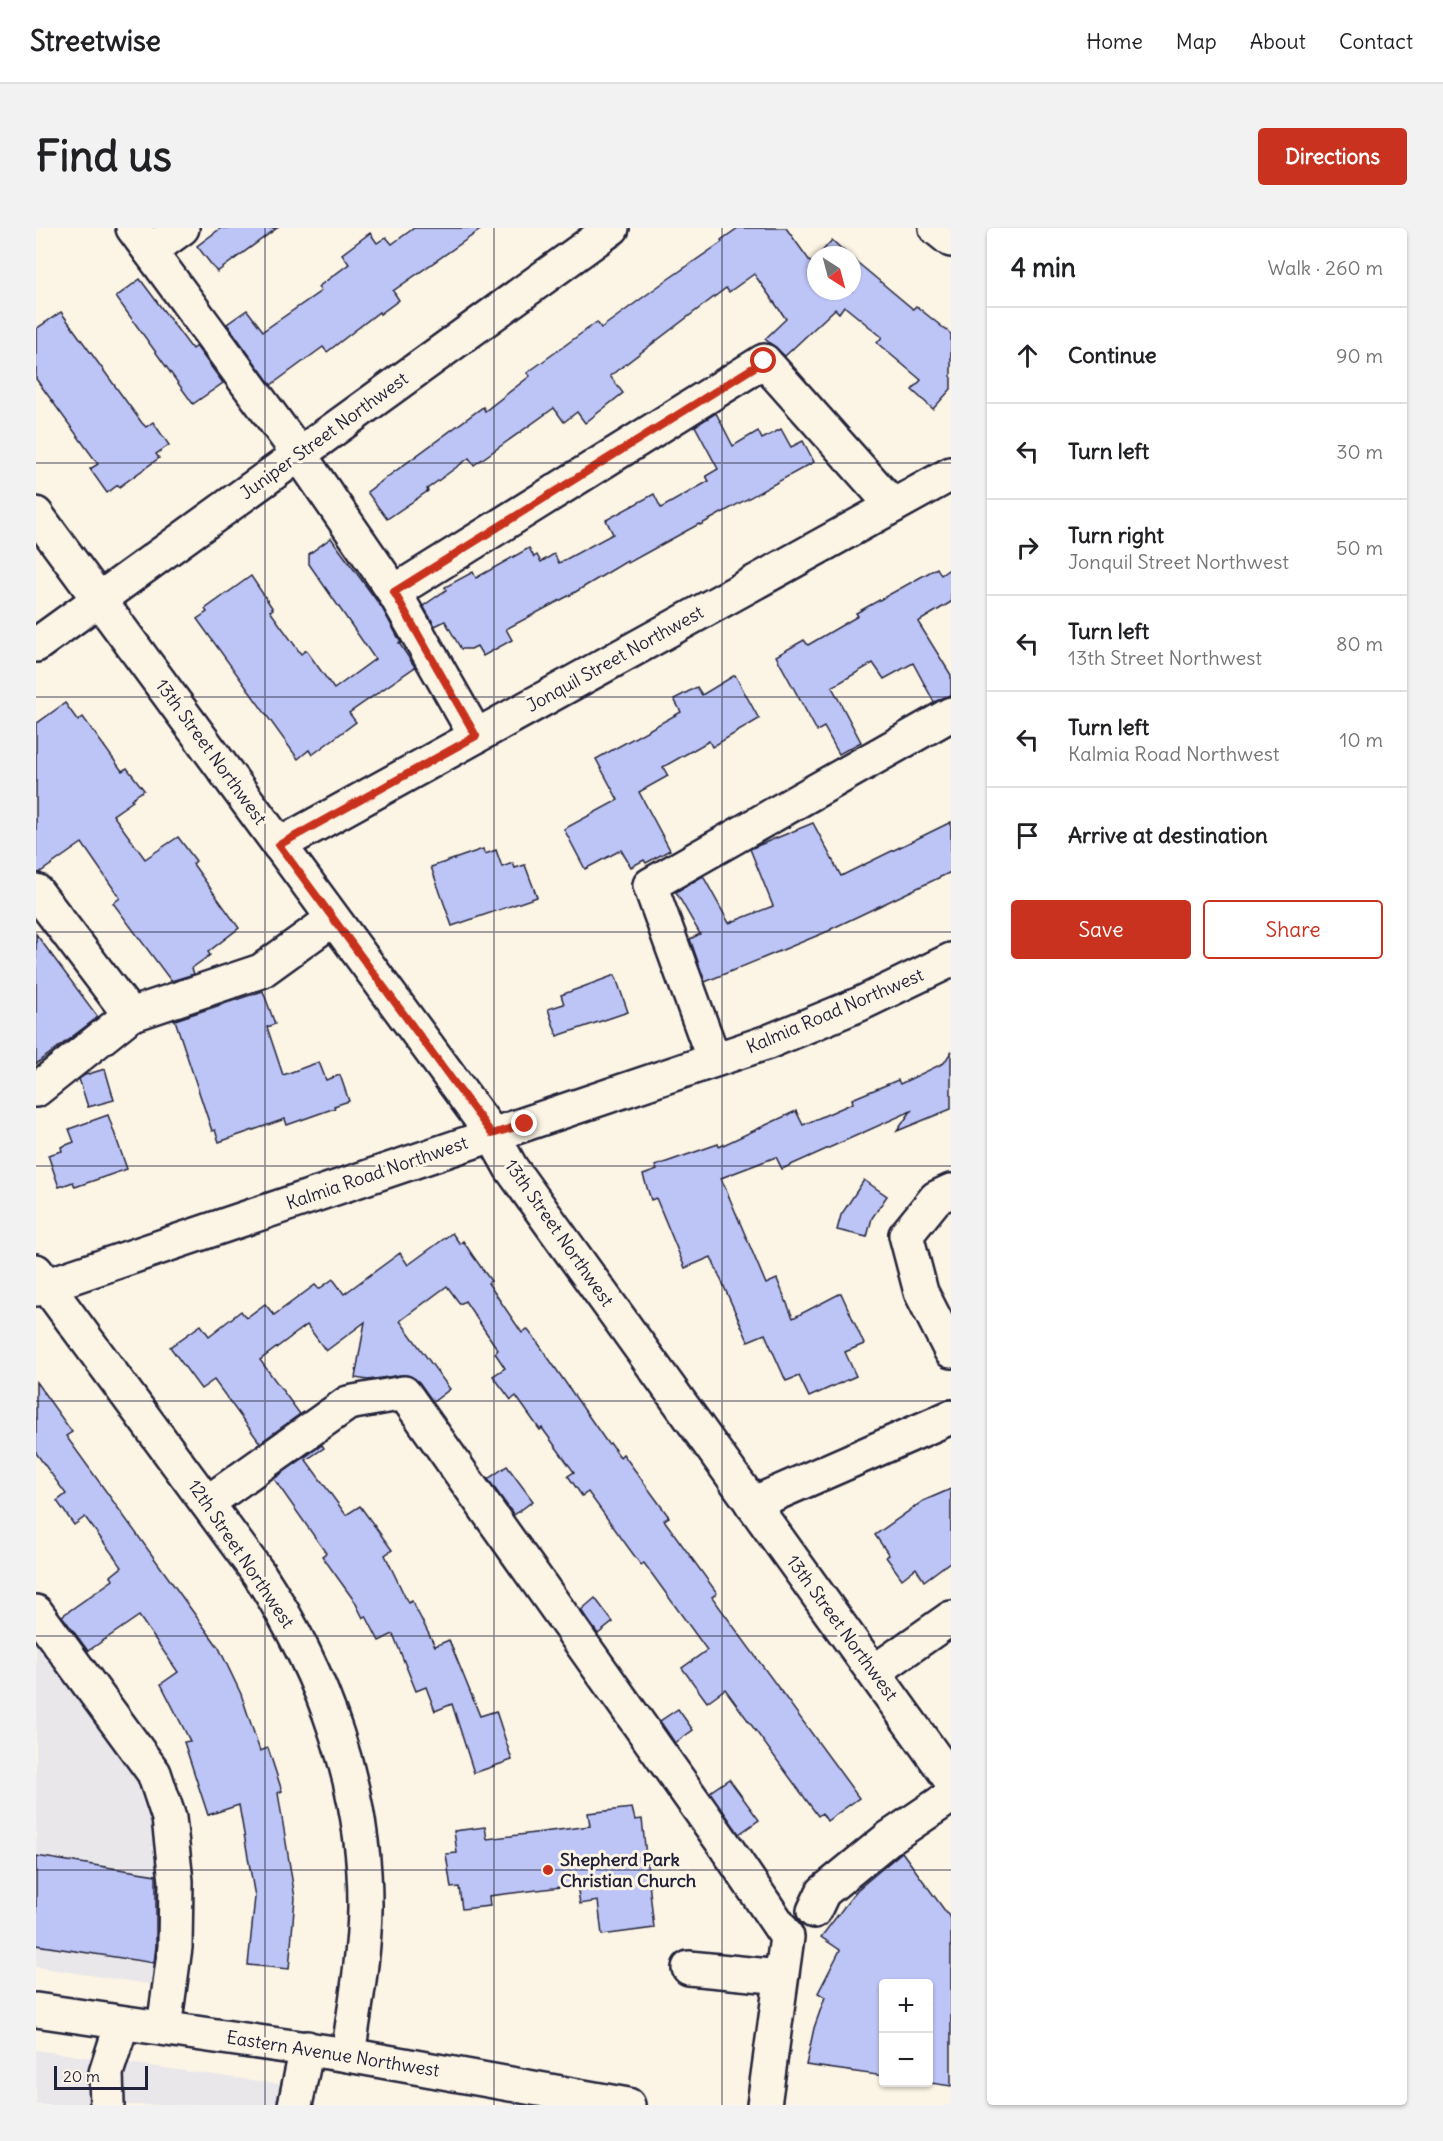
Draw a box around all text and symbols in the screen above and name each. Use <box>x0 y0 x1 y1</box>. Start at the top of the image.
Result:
text: Streetwise <box>30 23 161 59</box>
text: Home <box>1086 28 1143 55</box>
text: Map <box>1176 28 1217 55</box>
text: About <box>1250 28 1306 55</box>
text: Contact <box>1339 28 1413 55</box>
button: Directions <box>1258 128 1407 185</box>
text: Find us <box>36 130 172 182</box>
north arrow <box>807 246 861 300</box>
text: 4 min <box>1011 251 1076 284</box>
text: Walk · 260 m <box>1267 255 1383 280</box>
icon: ahead <box>1011 339 1044 372</box>
text: Continue <box>1068 341 1157 369</box>
text: 90 m <box>1336 343 1383 368</box>
route start <box>750 347 776 373</box>
street label: Juniper Street Northwest <box>235 367 412 504</box>
icon: left <box>1011 435 1044 468</box>
text: Turn left <box>1068 437 1149 465</box>
text: 30 m <box>1336 439 1383 464</box>
text: Turn right <box>1068 521 1164 549</box>
icon: right <box>1011 531 1044 564</box>
text: 50 m <box>1336 535 1383 560</box>
text: Jonquil Street Northwest <box>1068 549 1289 574</box>
street label: Jonquil Street Northwest <box>522 600 707 717</box>
text: Turn left <box>1068 617 1149 645</box>
icon: left <box>1011 627 1044 660</box>
text: 80 m <box>1336 631 1383 656</box>
text: 13th Street Northwest <box>1068 645 1262 670</box>
street label: 13th Street Northwest <box>151 674 272 829</box>
text: Turn left <box>1068 713 1149 741</box>
icon: left <box>1011 723 1044 756</box>
text: 10 m <box>1340 727 1383 752</box>
text: Kalmia Road Northwest <box>1068 741 1280 766</box>
icon: arrive <box>1011 819 1044 852</box>
text: Arrive at destination <box>1068 821 1268 849</box>
button: Save <box>1011 900 1191 959</box>
button: Share <box>1203 900 1383 959</box>
street label: Kalmia Road Northwest <box>743 963 927 1058</box>
route end <box>511 1110 537 1136</box>
street label: Kalmia Road Northwest <box>283 1131 471 1214</box>
street label: 13th Street Northwest <box>500 1155 619 1311</box>
street label: 12th Street Northwest <box>183 1475 300 1632</box>
street label: 13th Street Northwest <box>782 1550 903 1705</box>
place label: Shepherd Park Christian Church <box>560 1848 697 1892</box>
marker: Shepherd Park Christian Church <box>541 1863 555 1877</box>
map controls <box>879 1979 933 2087</box>
button: + <box>879 1979 933 2033</box>
street label: Eastern Avenue Northwest <box>225 2025 441 2082</box>
button: − <box>879 2033 933 2087</box>
scale bar <box>54 2063 148 2090</box>
text: 20 m <box>63 2066 100 2086</box>

